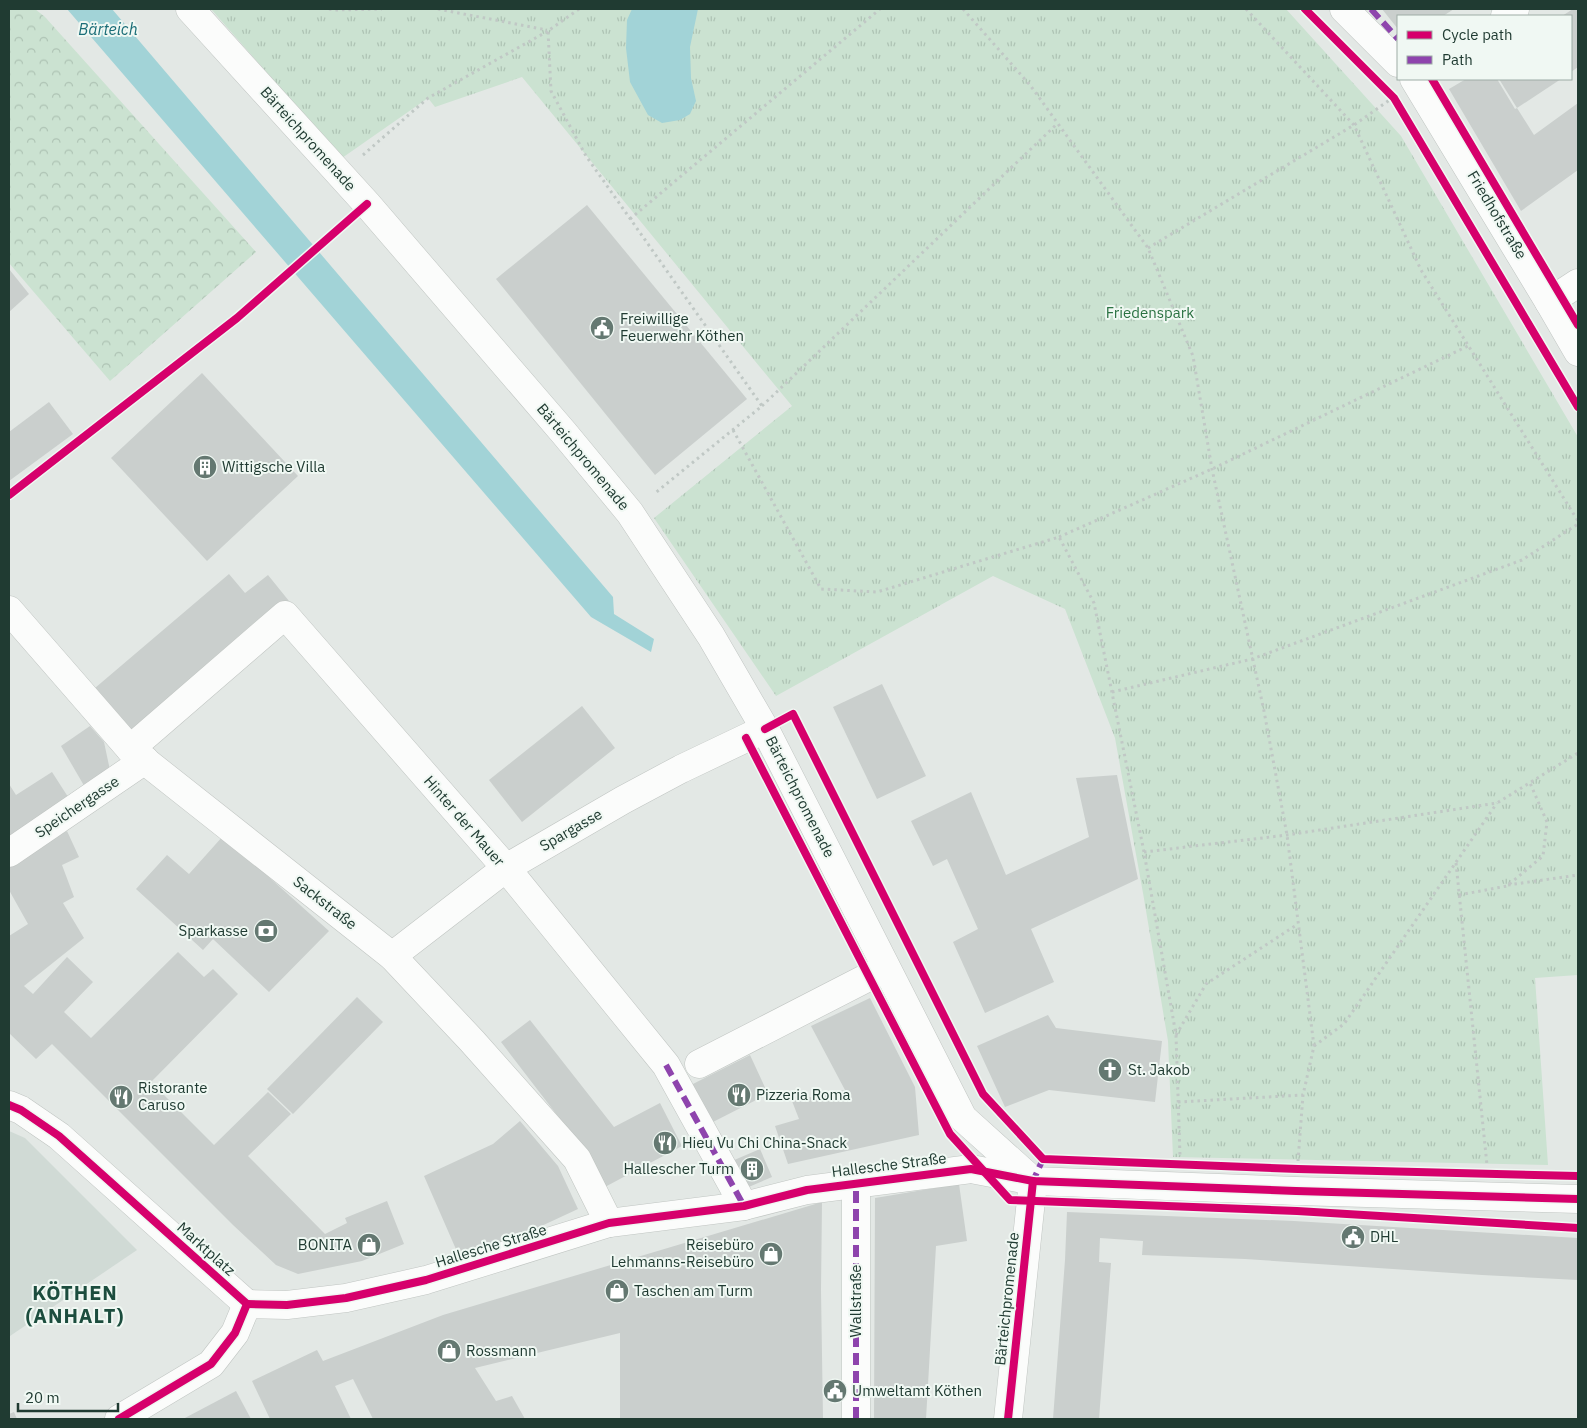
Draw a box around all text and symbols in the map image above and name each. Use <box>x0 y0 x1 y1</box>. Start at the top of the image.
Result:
legend <box>1397 15 1572 80</box>
water label: Bärteich <box>78 19 138 39</box>
text: Cycle path <box>1442 25 1513 44</box>
text: Path <box>1442 50 1473 69</box>
street label: Bärteichpromenade <box>256 83 360 195</box>
street label: Friedhofstraße <box>1464 167 1531 262</box>
park label: Friedenspark <box>1106 303 1194 322</box>
place label: Freiwillige Feuerwehr Köthen <box>620 309 744 345</box>
public building icon: Freiwillige Feuerwehr Köthen <box>589 315 615 341</box>
street label: Bärteichpromenade <box>533 399 634 514</box>
building icon: Wittigsche Villa <box>192 454 218 480</box>
place label: Wittigsche Villa <box>222 457 325 476</box>
street label: Bärteichpromenade <box>762 733 839 861</box>
street label: Speichergasse <box>31 771 122 842</box>
street label: Hinter der Mauer <box>420 771 509 870</box>
street label: Spargasse <box>536 804 605 855</box>
street label: Sackstraße <box>290 872 361 933</box>
bank icon: Sparkasse <box>253 918 279 944</box>
place label: Sparkasse <box>178 921 248 940</box>
church icon: St. Jakob <box>1097 1057 1123 1083</box>
place label: St. Jakob <box>1128 1060 1190 1079</box>
place label: Ristorante Caruso <box>138 1078 208 1114</box>
restaurant icon: Pizzeria Roma <box>726 1082 752 1108</box>
restaurant icon: Ristorante Caruso <box>108 1084 134 1110</box>
place label: Pizzeria Roma <box>756 1085 851 1104</box>
restaurant icon: Hieu Vu Chi China-Snack <box>652 1130 678 1156</box>
place label: Hieu Vu Chi China-Snack <box>682 1133 847 1152</box>
street label: Hallesche Straße <box>831 1148 947 1181</box>
building icon: Hallescher Turm <box>739 1156 765 1182</box>
place label: Hallescher Turm <box>623 1159 734 1178</box>
street label: Marktplatz <box>173 1218 239 1280</box>
street label: Hallesche Straße <box>433 1220 549 1271</box>
public building icon: DHL <box>1340 1224 1366 1250</box>
place label: DHL <box>1370 1227 1399 1246</box>
street label: Bärteichpromenade <box>990 1231 1023 1367</box>
shop icon: BONITA <box>356 1232 382 1258</box>
place label: BONITA <box>298 1235 352 1254</box>
place label: Reisebüro Lehmanns-Reisebüro <box>611 1235 754 1271</box>
shop icon: Reisebüro Lehmanns-Reisebüro <box>758 1241 784 1267</box>
street label: Wallstraße <box>846 1264 865 1338</box>
shop icon: Taschen am Turm <box>604 1278 630 1304</box>
district label: KÖTHEN (ANHALT) <box>25 1279 125 1329</box>
place label: Taschen am Turm <box>634 1281 753 1300</box>
shop icon: Rossmann <box>436 1338 462 1364</box>
place label: Rossmann <box>466 1341 536 1360</box>
public building icon: Umweltamt Köthen <box>822 1378 848 1404</box>
scale bar <box>18 1380 118 1412</box>
place label: Umweltamt Köthen <box>852 1381 982 1400</box>
text: 20 m <box>25 1388 60 1407</box>

